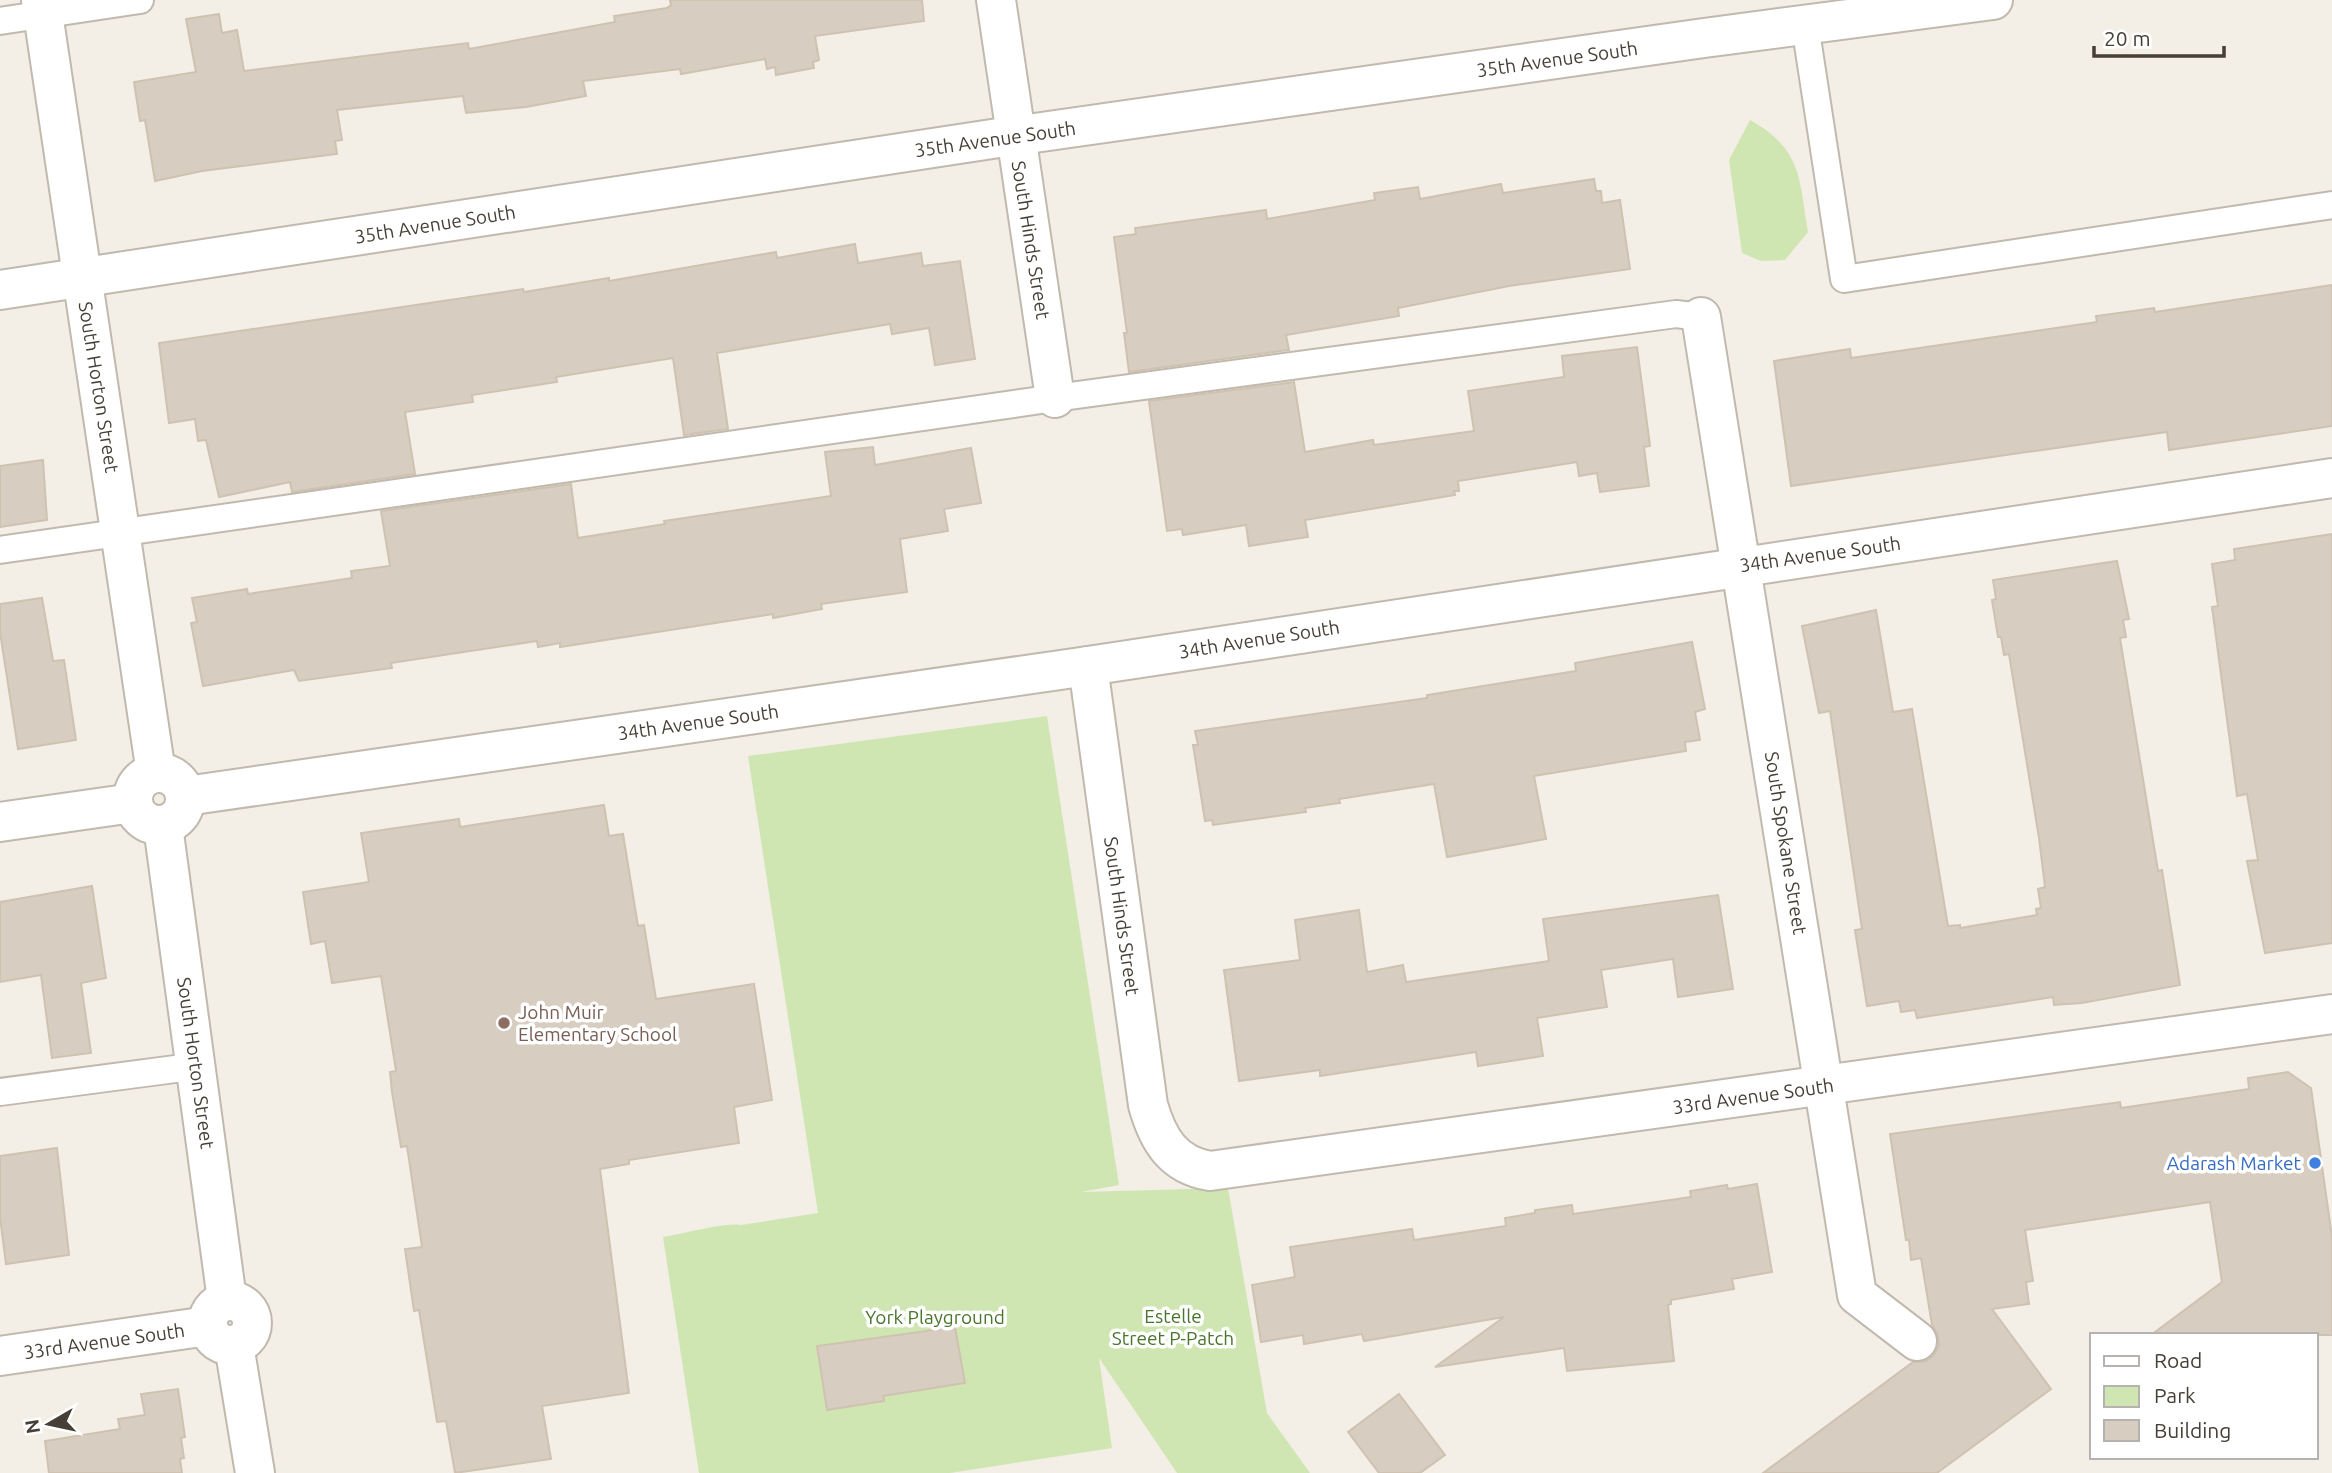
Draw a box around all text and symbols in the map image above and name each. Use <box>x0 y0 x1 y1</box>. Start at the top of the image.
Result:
scale bar <box>2094 14 2224 58</box>
text: 20 m <box>2104 26 2151 50</box>
street label: 35th Avenue South <box>1475 37 1639 81</box>
street label: 35th Avenue South <box>913 117 1077 161</box>
street label: South Hinds Street <box>1008 159 1054 321</box>
street label: 35th Avenue South <box>353 200 517 248</box>
street label: South Horton Street <box>75 300 123 475</box>
street label: 34th Avenue South <box>1738 532 1902 576</box>
street label: 34th Avenue South <box>1177 615 1341 663</box>
street label: 34th Avenue South <box>616 700 780 744</box>
street label: South Spokane Street <box>1761 750 1811 937</box>
street label: South Hinds Street <box>1100 835 1144 997</box>
street label: South Horton Street <box>173 976 219 1151</box>
place label: John Muir Elementary School <box>518 1001 677 1045</box>
marker: John Muir Elementary School <box>496 1015 512 1031</box>
street label: 33rd Avenue South <box>1671 1074 1835 1118</box>
place label: Adarash Market <box>2167 1152 2302 1174</box>
marker: Adarash Market <box>2307 1155 2323 1171</box>
park label: Estelle Street P-Patch <box>1112 1305 1234 1349</box>
park label: York Playground <box>865 1306 1005 1328</box>
street label: 33rd Avenue South <box>22 1319 186 1363</box>
legend <box>2090 1333 2318 1459</box>
text: Road <box>2154 1348 2202 1372</box>
text: Park <box>2154 1383 2196 1407</box>
north arrow <box>14 1389 84 1459</box>
text: N <box>20 1418 44 1435</box>
text: Building <box>2154 1418 2231 1442</box>

